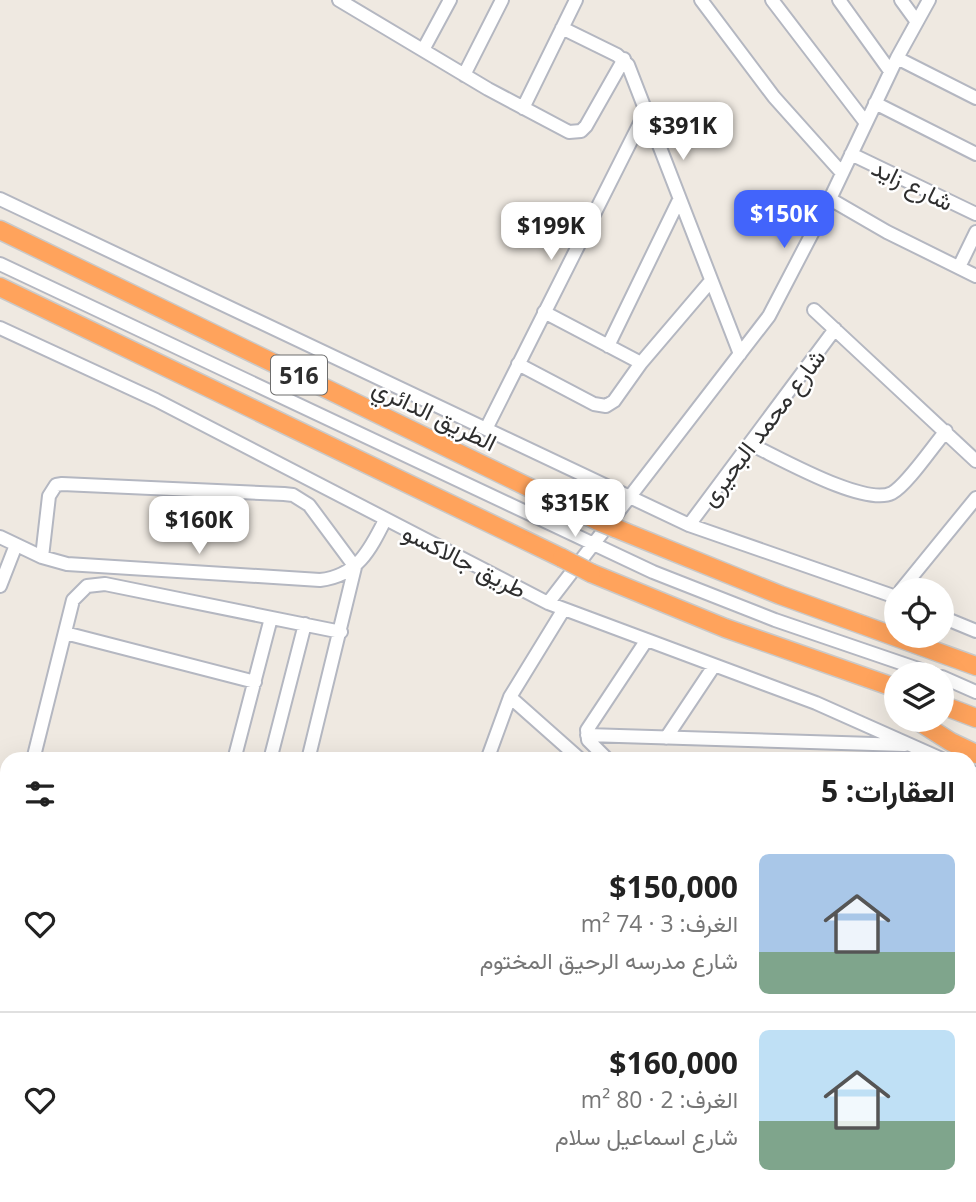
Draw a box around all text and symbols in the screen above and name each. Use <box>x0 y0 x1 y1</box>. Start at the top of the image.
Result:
pin: $391K <box>634 102 732 162</box>
text: $391K <box>649 109 717 141</box>
street label: شارع زايد <box>866 150 959 219</box>
pin: $150K <box>735 190 833 250</box>
text: $150K <box>750 197 818 229</box>
pin: $199K <box>502 202 600 262</box>
text: $199K <box>517 209 585 241</box>
street label: شارع محمد البحيرى <box>692 341 833 513</box>
road number: 516 <box>271 356 327 394</box>
street label: الطريق الدائري <box>366 370 503 462</box>
pin: $315K <box>526 480 624 539</box>
text: $315K <box>541 486 609 518</box>
pin: $160K <box>150 496 248 556</box>
text: $160K <box>165 503 233 535</box>
street label: طريق جالاكسو <box>397 515 533 605</box>
map controls <box>884 578 954 732</box>
button: locate <box>884 578 954 648</box>
button: layers <box>884 662 954 732</box>
text: العقارات: 5 <box>821 770 955 811</box>
icon: filters <box>21 775 59 813</box>
text: $150,000 <box>609 866 738 907</box>
icon: home <box>815 882 899 966</box>
icon: heart <box>21 905 59 943</box>
text: الغرف: 3 · 74 m² <box>581 907 738 939</box>
text: شارع مدرسه الرحيق المختوم <box>480 944 738 976</box>
text: $160,000 <box>609 1042 738 1083</box>
icon: home <box>815 1058 899 1142</box>
icon: heart <box>21 1081 59 1119</box>
text: الغرف: 2 · 80 m² <box>581 1083 738 1115</box>
text: شارع اسماعيل سلام <box>555 1120 738 1152</box>

